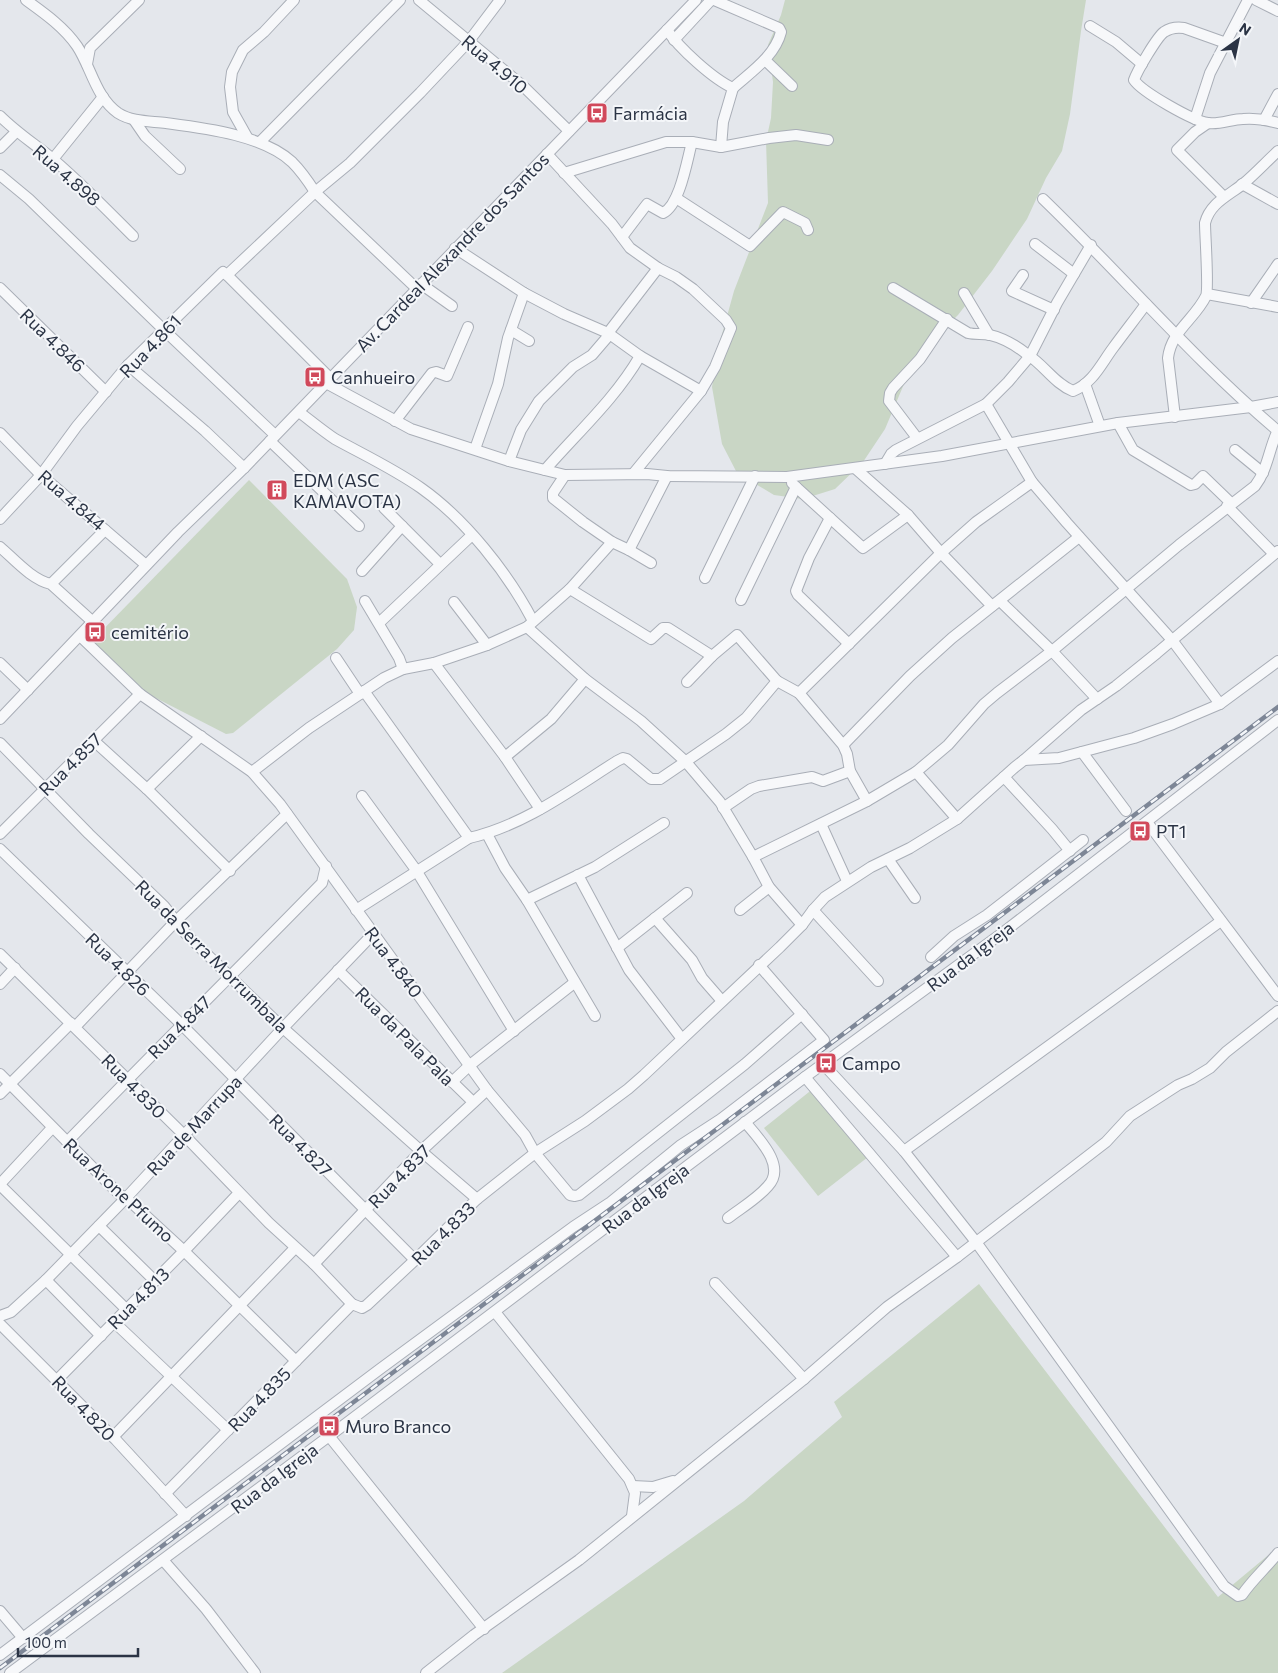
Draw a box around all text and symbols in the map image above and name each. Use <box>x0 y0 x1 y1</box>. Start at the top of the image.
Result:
north arrow <box>1213 15 1263 65</box>
text: N <box>1236 19 1254 39</box>
street label: Rua 4.910 <box>457 30 533 98</box>
bus stop icon: Farmácia <box>585 101 609 125</box>
place label: Farmácia <box>613 102 688 124</box>
street label: Rua 4.898 <box>29 140 105 210</box>
street label: Av. Cardeal Alexandre dos Santos <box>351 148 553 356</box>
street label: Rua 4.846 <box>16 304 90 376</box>
street label: Rua 4.861 <box>115 310 185 382</box>
bus stop icon: Canhueiro <box>303 365 327 389</box>
place label: Canhueiro <box>331 366 415 388</box>
street label: Rua 4.844 <box>34 465 110 535</box>
place label: EDM (ASC KAMAVOTA) <box>293 469 401 512</box>
building icon: EDM (ASC KAMAVOTA) <box>265 478 289 502</box>
bus stop icon: cemitério <box>83 620 107 644</box>
place label: cemitério <box>111 621 189 643</box>
street label: Rua 4.857 <box>34 728 106 800</box>
bus stop icon: PT1 <box>1128 819 1152 843</box>
place label: PT1 <box>1156 820 1187 842</box>
street label: Rua da Serra Morrumbala <box>131 875 293 1037</box>
street label: Rua da Igreja <box>922 916 1018 996</box>
street label: Rua 4.840 <box>360 922 428 1002</box>
street label: Rua 4.826 <box>81 928 155 1000</box>
street label: Rua da Pala Pala <box>351 982 459 1090</box>
street label: Rua 4.847 <box>143 991 215 1063</box>
street label: Rua 4.830 <box>97 1049 171 1123</box>
bus stop icon: Campo <box>814 1051 838 1075</box>
place label: Campo <box>842 1052 901 1074</box>
street label: Rua de Marrupa <box>142 1070 246 1180</box>
street label: Rua 4.827 <box>265 1109 337 1181</box>
street label: Rua Arone Pfumo <box>59 1133 179 1247</box>
street label: Rua 4.837 <box>363 1140 435 1212</box>
street label: Rua da Igreja <box>597 1158 693 1238</box>
street label: Rua 4.833 <box>407 1197 479 1269</box>
street label: Rua 4.813 <box>103 1263 173 1333</box>
street label: Rua 4.835 <box>223 1362 295 1436</box>
street label: Rua 4.820 <box>48 1371 120 1445</box>
bus stop icon: Muro Branco <box>317 1414 341 1438</box>
place label: Muro Branco <box>345 1415 451 1437</box>
street label: Rua da Igreja <box>226 1438 322 1518</box>
scale bar <box>18 1626 138 1658</box>
text: 100 m <box>25 1633 67 1651</box>

